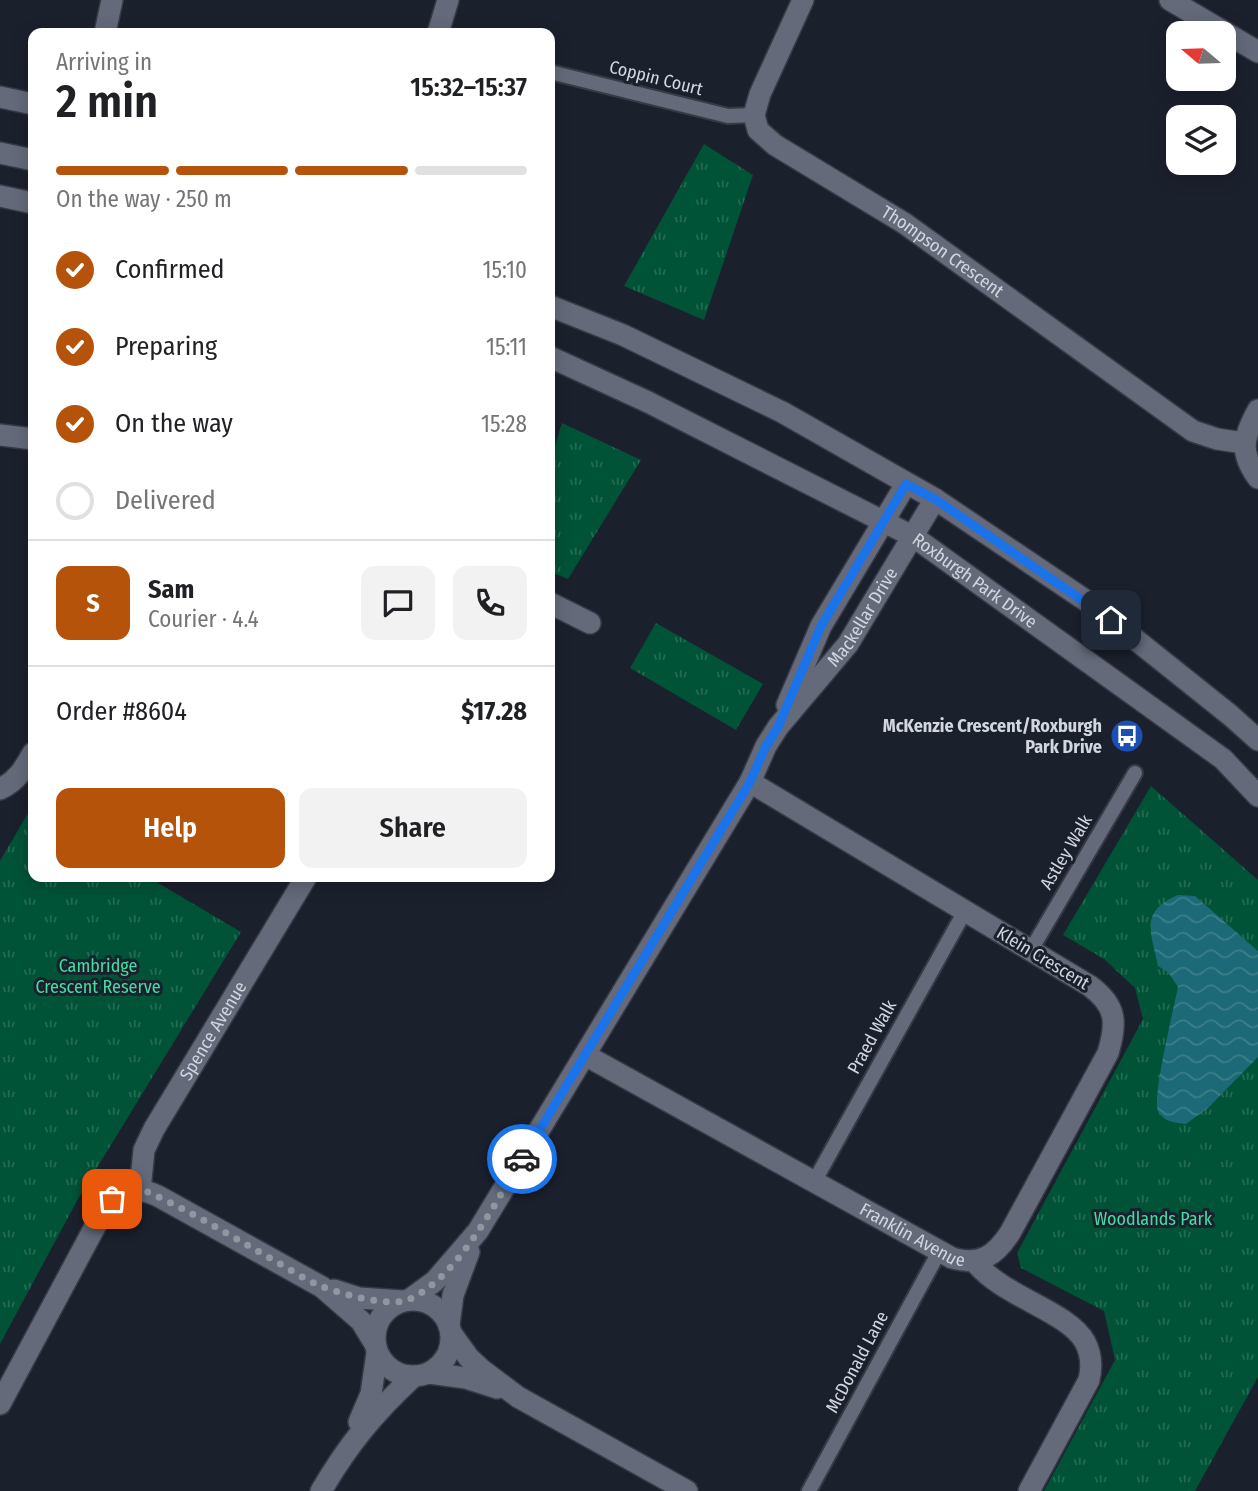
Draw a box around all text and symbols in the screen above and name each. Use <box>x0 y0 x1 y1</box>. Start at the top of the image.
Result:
north arrow <box>1166 21 1236 91</box>
map controls <box>1166 21 1236 175</box>
text: Arriving in <box>56 48 152 76</box>
street label: Coppin Court <box>607 56 705 100</box>
text: 15:32–15:37 <box>410 72 527 103</box>
text: 2 min <box>56 74 158 129</box>
button: layers <box>1166 105 1236 175</box>
text: On the way · 250 m <box>56 185 232 213</box>
street label: Thompson Crescent <box>877 201 1008 302</box>
icon: check <box>56 251 94 289</box>
text: Confirmed <box>115 254 225 285</box>
text: 15:10 <box>483 256 527 284</box>
icon: check <box>56 328 94 366</box>
text: Preparing <box>115 331 217 362</box>
text: 15:11 <box>486 333 527 361</box>
icon: check <box>56 405 94 443</box>
text: On the way <box>115 408 233 439</box>
text: 15:28 <box>481 410 527 438</box>
text: Delivered <box>115 485 216 516</box>
street label: Roxburgh Park Drive <box>908 528 1042 633</box>
street label: Mackellar Drive <box>823 564 902 671</box>
button: chat <box>361 566 435 640</box>
button: phone <box>453 566 527 640</box>
text: Sam <box>148 574 194 605</box>
text: S <box>86 588 100 619</box>
pin <box>1081 590 1141 650</box>
icon: home <box>1092 601 1130 639</box>
text: Courier · 4.4 <box>148 605 259 633</box>
text: Order #8604 <box>56 696 187 727</box>
text: $17.28 <box>461 696 527 727</box>
place label: McKenzie Crescent/Roxburgh Park Drive <box>883 715 1102 758</box>
bus stop icon: McKenzie Crescent/Roxburgh Park Drive <box>1108 717 1146 755</box>
button: Help <box>56 788 285 868</box>
button: Share <box>299 788 527 868</box>
street label: Astley Walk <box>1035 810 1097 893</box>
street label: Klein Crescent <box>993 922 1093 994</box>
park label: Cambridge Crescent Reserve <box>35 955 161 998</box>
street label: Spence Avenue <box>175 977 251 1084</box>
street label: Praed Walk <box>843 996 902 1078</box>
courier <box>487 1124 557 1194</box>
icon: car <box>503 1140 541 1178</box>
pin <box>82 1169 142 1229</box>
icon: bag <box>93 1180 131 1218</box>
street label: Franklin Avenue <box>856 1198 967 1272</box>
park label: Woodlands Park <box>1094 1208 1213 1230</box>
street label: McDonald Lane <box>821 1307 893 1417</box>

